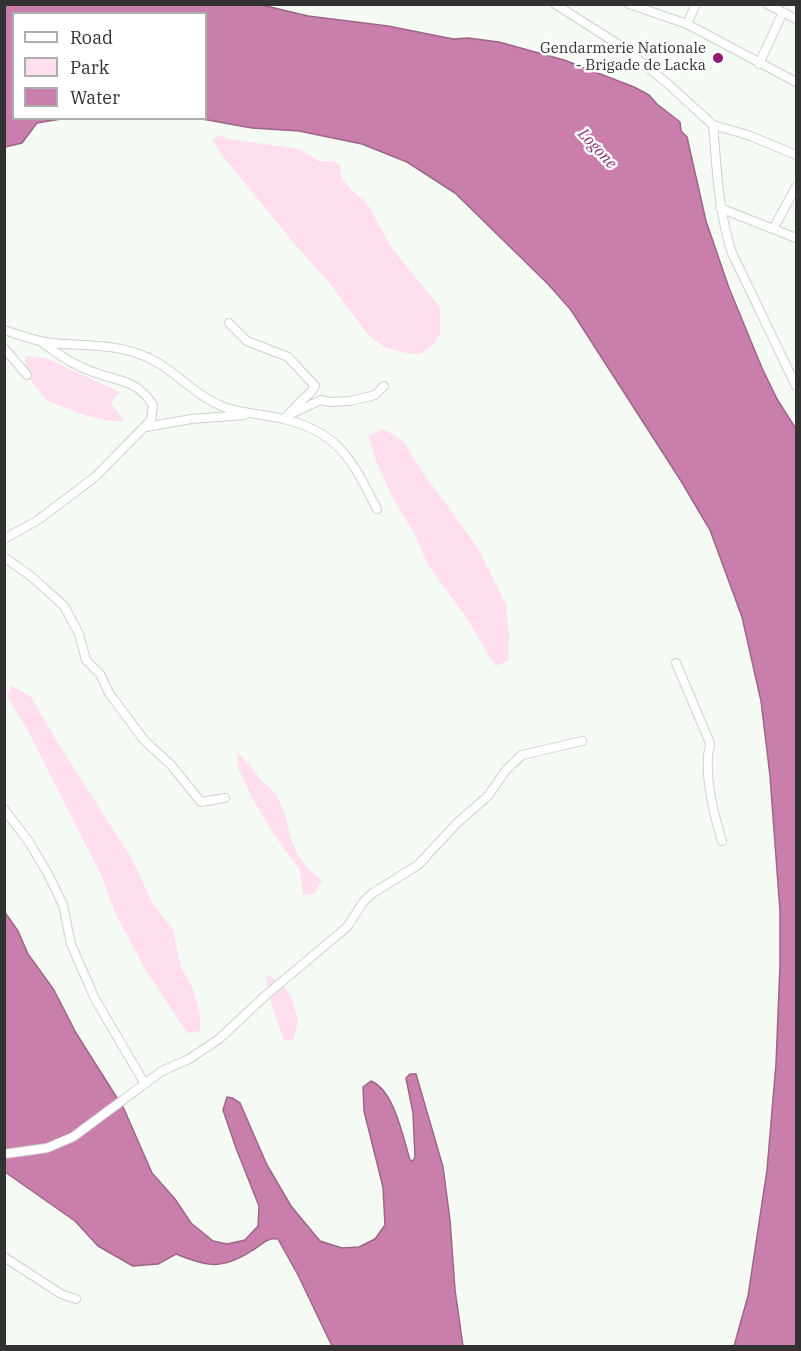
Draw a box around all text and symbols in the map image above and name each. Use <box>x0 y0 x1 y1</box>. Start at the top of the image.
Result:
legend <box>12 12 207 120</box>
text: Road <box>70 26 113 49</box>
place label: Gendarmerie Nationale - Brigade de Lacka <box>540 40 706 75</box>
marker: Gendarmerie Nationale - Brigade de Lacka <box>711 51 725 65</box>
text: Park <box>70 56 109 79</box>
text: Water <box>70 86 120 109</box>
water label: Logone <box>574 125 620 173</box>

